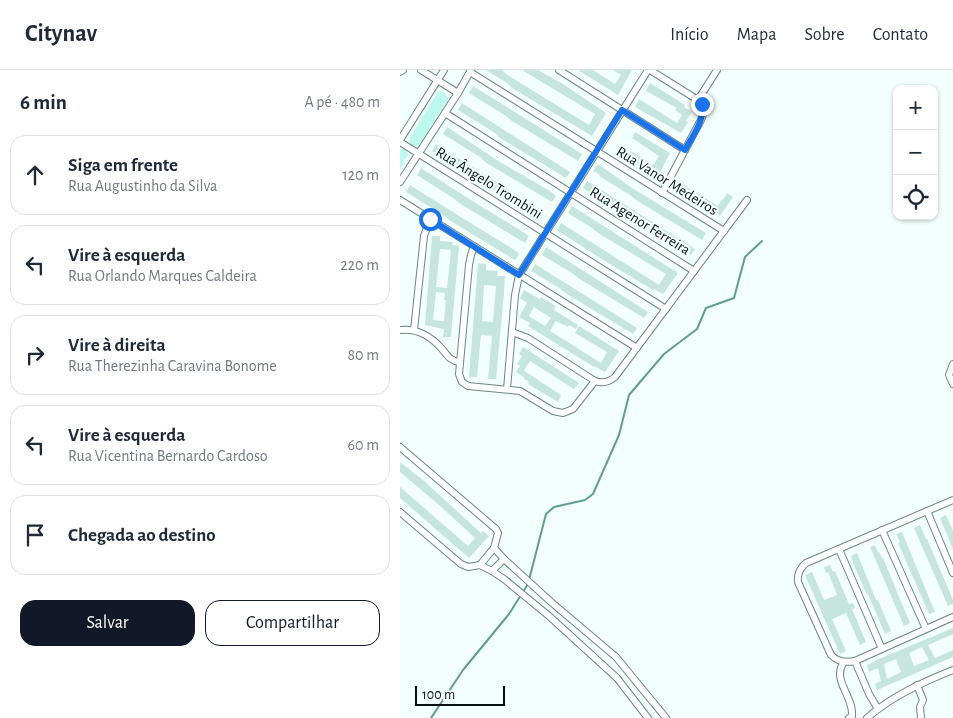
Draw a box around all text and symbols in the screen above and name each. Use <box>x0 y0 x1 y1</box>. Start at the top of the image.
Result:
text: Citynav <box>25 22 97 46</box>
text: Início <box>670 26 709 44</box>
text: Mapa <box>737 26 777 44</box>
text: Sobre <box>805 26 845 44</box>
text: Contato <box>873 26 928 44</box>
map controls <box>893 85 938 220</box>
button: + <box>893 85 938 130</box>
text: 6 min <box>20 92 67 113</box>
route end <box>691 93 714 116</box>
text: A pé · 480 m <box>304 94 380 110</box>
button: − <box>893 130 938 175</box>
street label: Rua Ângelo Trombini <box>433 143 545 222</box>
street label: Rua Vanor Medeiros <box>614 144 720 218</box>
text: Siga em frente <box>68 156 178 175</box>
icon: ahead <box>21 161 49 189</box>
text: 120 m <box>342 167 379 183</box>
button: locate <box>893 175 938 220</box>
text: Rua Augustinho da Silva <box>68 178 217 194</box>
street label: Rua Agenor Ferreira <box>587 184 693 258</box>
route start <box>419 208 442 231</box>
text: Vire à esquerda <box>68 246 185 265</box>
icon: left <box>21 251 49 279</box>
text: 220 m <box>341 257 379 273</box>
text: Rua Orlando Marques Caldeira <box>68 268 257 284</box>
text: Vire à direita <box>68 336 166 355</box>
icon: right <box>21 341 49 369</box>
text: 80 m <box>348 347 379 363</box>
text: Rua Therezinha Caravina Bonome <box>68 358 277 374</box>
text: Vire à esquerda <box>68 426 185 445</box>
icon: left <box>21 431 49 459</box>
text: 60 m <box>348 437 379 453</box>
text: Rua Vicentina Bernardo Cardoso <box>68 448 268 464</box>
icon: arrive <box>21 521 49 549</box>
text: Chegada ao destino <box>68 526 216 545</box>
button: Salvar <box>20 600 195 646</box>
button: Compartilhar <box>205 600 380 646</box>
scale bar <box>415 683 505 706</box>
text: 100 m <box>422 688 455 702</box>

